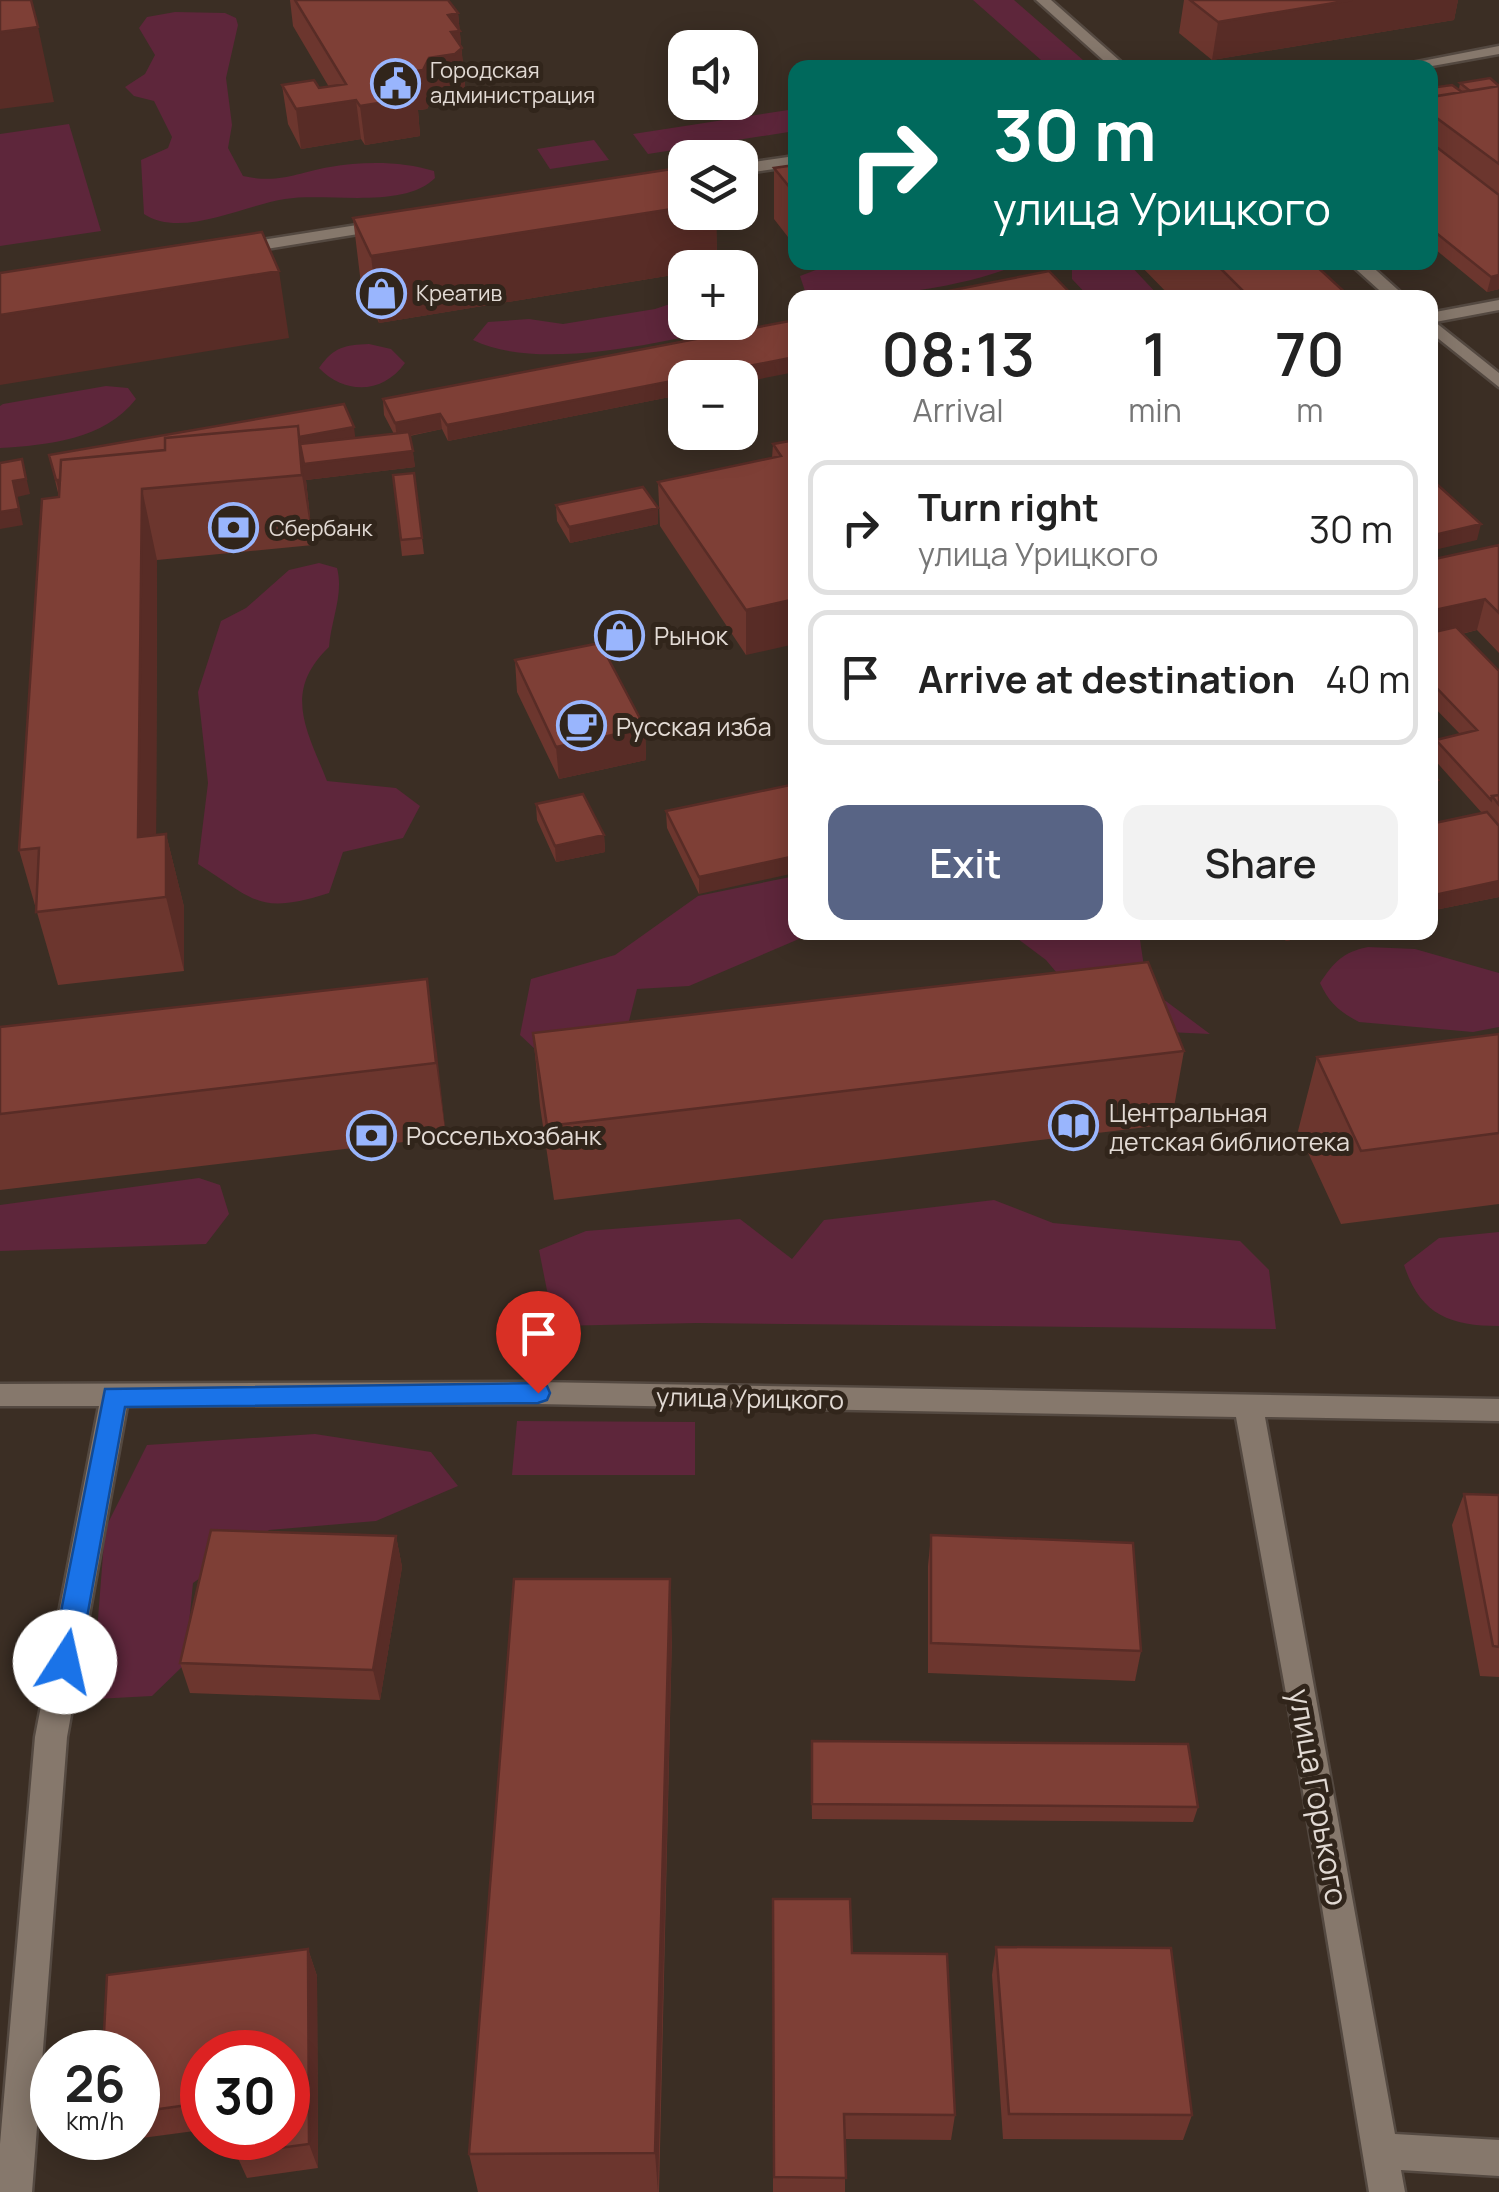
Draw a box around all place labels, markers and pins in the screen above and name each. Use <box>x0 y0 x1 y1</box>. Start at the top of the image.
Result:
place label: Городская администрация <box>430 55 595 110</box>
public building icon: Городская администрация <box>369 57 421 109</box>
shop icon: Креатив <box>355 267 407 319</box>
place label: Креатив <box>416 278 503 308</box>
bank icon: Сбербанк <box>208 502 260 554</box>
place label: Сбербанк <box>269 513 373 543</box>
shop icon: Рынок <box>593 609 645 661</box>
place label: Рынок <box>654 618 728 653</box>
cafe icon: Русская изба <box>555 700 607 752</box>
place label: Русская изба <box>616 709 772 744</box>
place label: Центральная детская библиотека <box>1109 1095 1350 1159</box>
library icon: Центральная детская библиотека <box>1048 1100 1100 1152</box>
bank icon: Россельхозбанк <box>345 1109 397 1161</box>
place label: Россельхозбанк <box>406 1118 602 1153</box>
pin <box>496 1291 581 1394</box>

